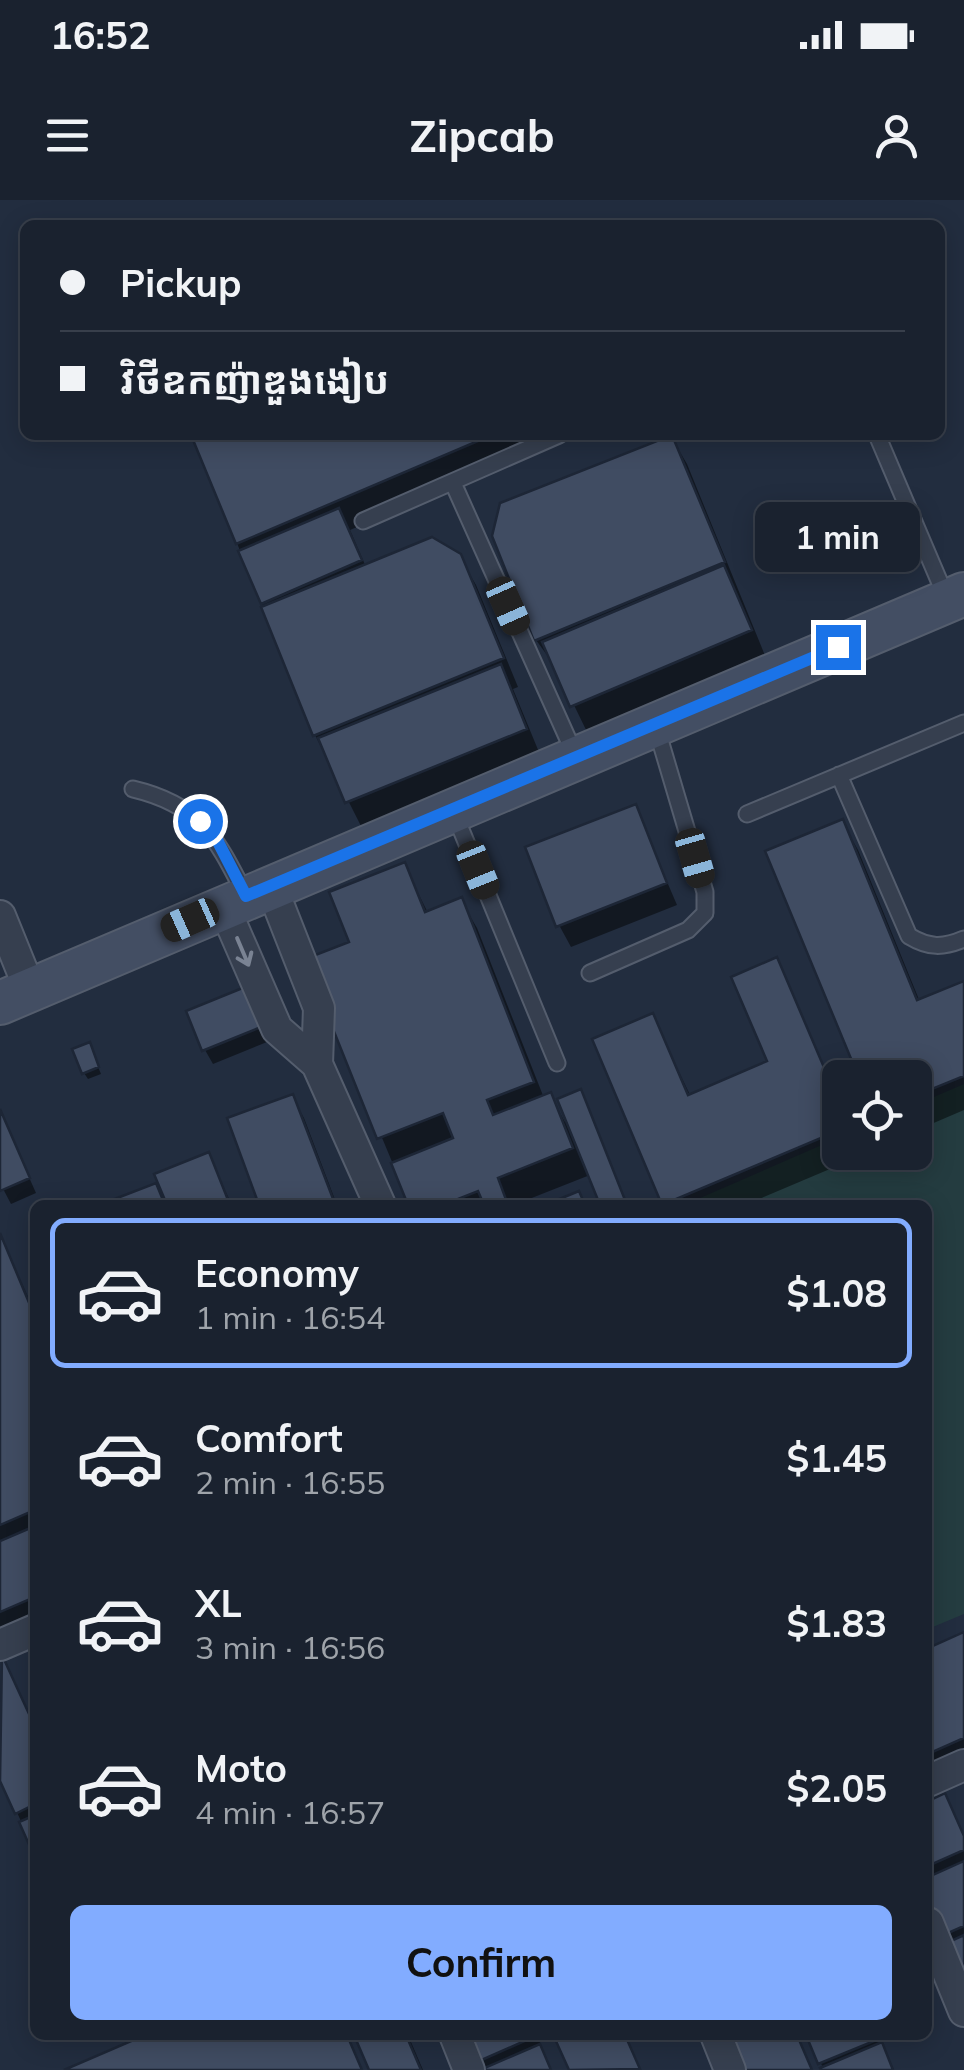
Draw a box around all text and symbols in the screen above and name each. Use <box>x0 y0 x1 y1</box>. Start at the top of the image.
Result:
text: 16:52 <box>50 11 151 59</box>
text: Zipcab <box>409 107 555 163</box>
icon: menu <box>40 108 95 163</box>
icon: person <box>869 108 924 163</box>
text: Pickup <box>120 259 242 307</box>
text: វិថីឧកញ៉ាឌួងងៀប <box>120 356 389 404</box>
callout: 1 min <box>756 502 920 572</box>
text: 1 min <box>795 517 880 557</box>
car <box>482 572 534 640</box>
route end <box>816 625 861 670</box>
route start <box>178 799 223 844</box>
car <box>672 825 718 891</box>
car <box>453 837 503 903</box>
car <box>156 894 224 946</box>
one-way arrow <box>235 936 253 967</box>
map controls <box>822 1060 932 1170</box>
button: locate <box>822 1060 932 1170</box>
icon: car <box>75 1248 165 1338</box>
text: Economy <box>195 1249 359 1297</box>
text: $1.08 <box>786 1269 887 1317</box>
text: 1 min · 16:54 <box>195 1297 385 1337</box>
icon: car <box>75 1413 165 1503</box>
text: Comfort <box>195 1414 343 1462</box>
text: $1.45 <box>786 1434 887 1482</box>
text: 2 min · 16:55 <box>195 1462 385 1502</box>
icon: car <box>75 1578 165 1668</box>
text: XL <box>195 1579 242 1627</box>
text: $1.83 <box>786 1599 887 1647</box>
text: 3 min · 16:56 <box>195 1627 385 1667</box>
icon: car <box>75 1743 165 1833</box>
text: Moto <box>195 1744 287 1792</box>
text: $2.05 <box>786 1764 887 1812</box>
text: 4 min · 16:57 <box>195 1792 385 1832</box>
button: Confirm <box>70 1905 892 2020</box>

